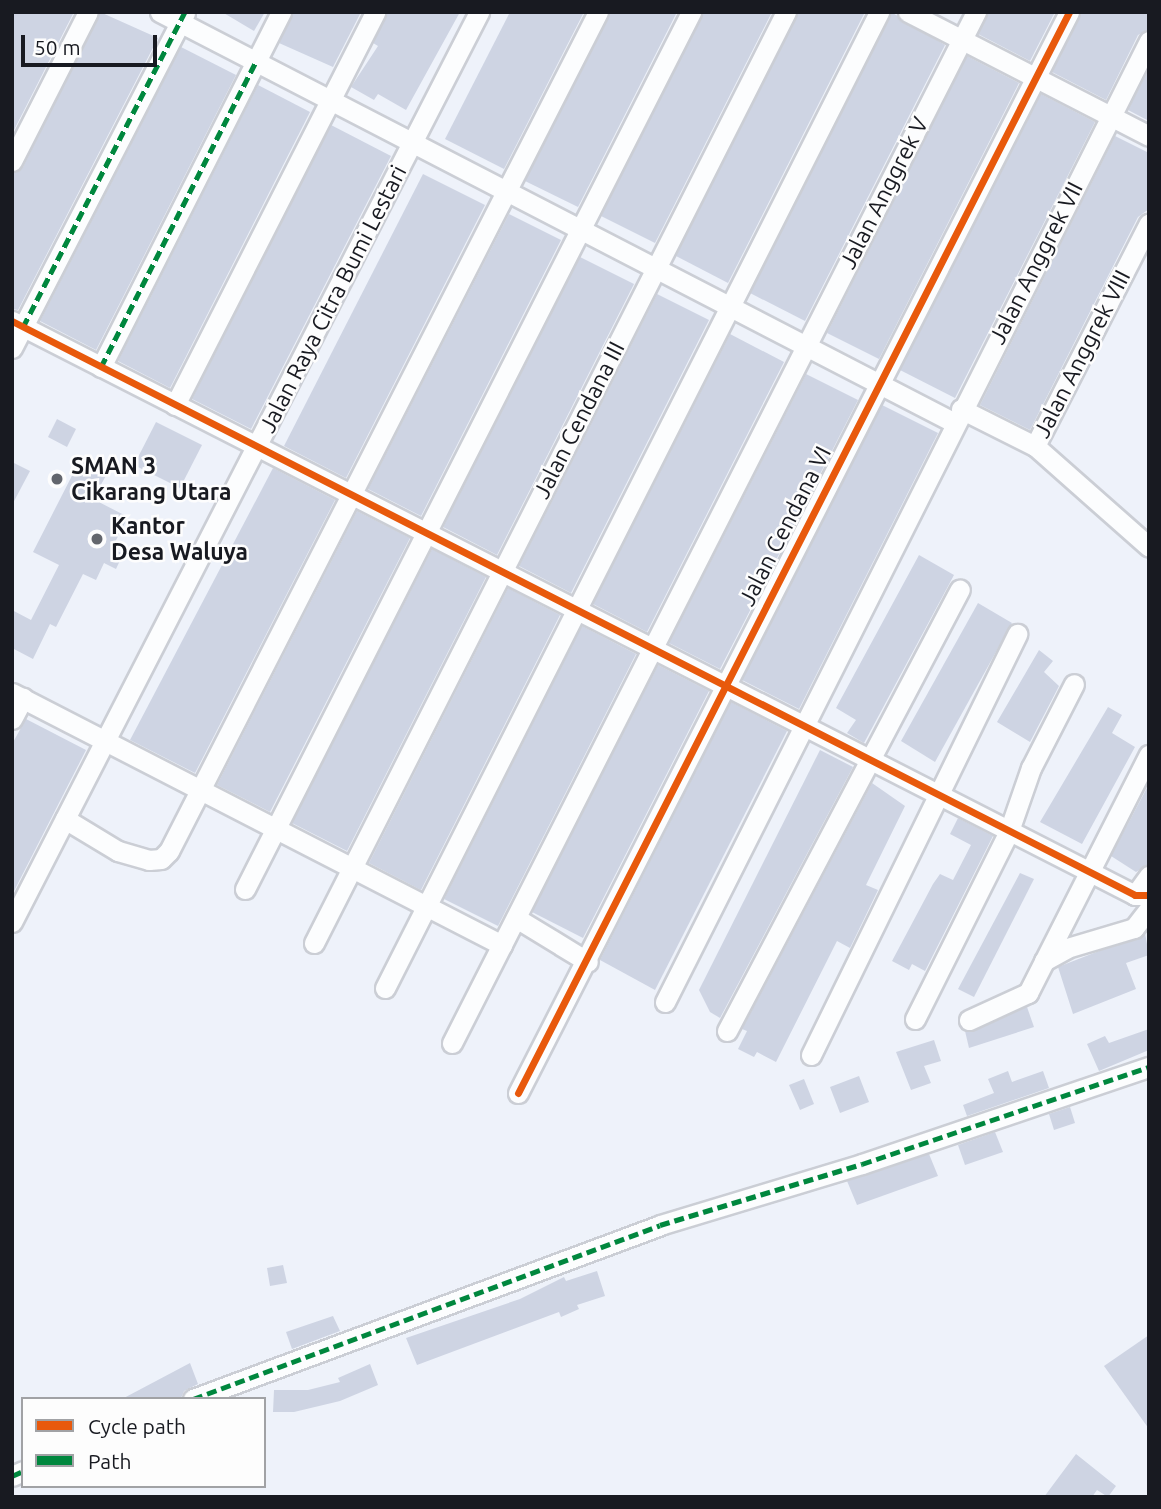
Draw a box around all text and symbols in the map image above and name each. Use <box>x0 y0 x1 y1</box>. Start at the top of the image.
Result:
scale bar <box>24 21 161 65</box>
text: 50 m <box>34 35 81 59</box>
street label: Jalan Anggrek V <box>834 112 934 274</box>
street label: Jalan Raya Citra Bumi Lestari <box>253 161 413 437</box>
street label: Jalan Anggrek VII <box>983 177 1089 349</box>
street label: Jalan Anggrek VIII <box>1028 266 1136 442</box>
street label: Jalan Cendana III <box>528 337 630 503</box>
street label: Jalan Cendana VI <box>733 442 837 610</box>
place label: SMAN 3 Cikarang Utara <box>71 452 231 506</box>
marker: SMAN 3 Cikarang Utara <box>49 471 65 487</box>
place label: Kantor Desa Waluya <box>111 512 248 566</box>
marker: Kantor Desa Waluya <box>89 531 105 547</box>
legend <box>21 1397 266 1488</box>
text: Cycle path <box>88 1414 186 1438</box>
text: Path <box>88 1449 131 1473</box>

